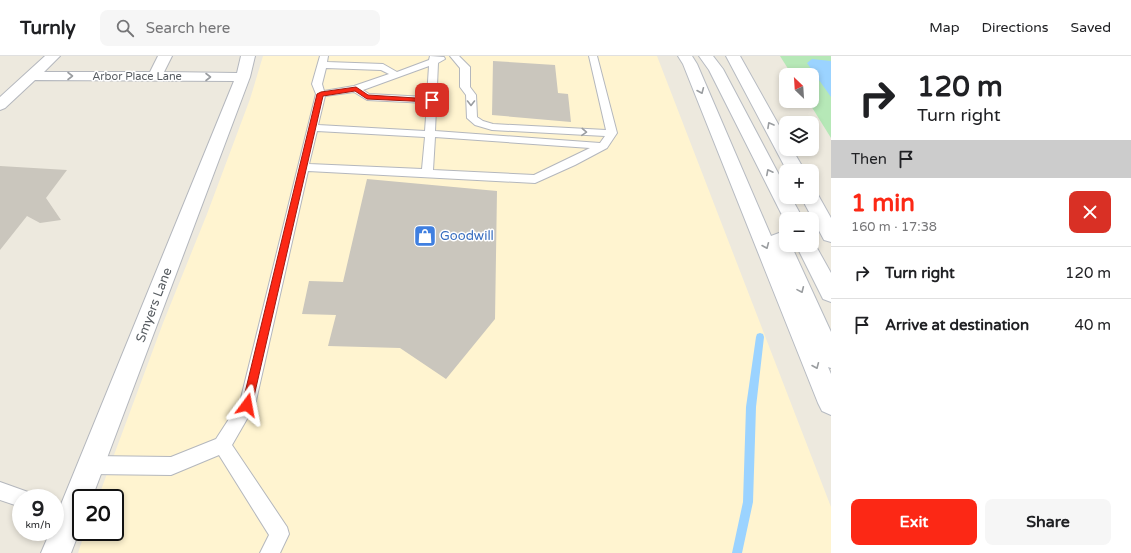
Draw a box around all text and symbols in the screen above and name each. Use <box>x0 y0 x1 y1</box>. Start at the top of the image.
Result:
search box <box>100 10 380 46</box>
text: Turnly <box>20 17 76 39</box>
icon: search <box>114 17 136 39</box>
text: Search here <box>146 19 230 37</box>
text: Map <box>929 19 960 36</box>
text: Directions <box>982 19 1049 36</box>
text: Saved <box>1071 19 1111 36</box>
north arrow <box>779 68 819 108</box>
map controls <box>779 68 819 252</box>
street label: Arbor Place Lane <box>92 70 182 83</box>
text: 120 m <box>917 70 1003 104</box>
one-way arrow <box>67 72 73 80</box>
one-way arrow <box>205 72 211 81</box>
icon: right <box>851 72 903 124</box>
pin <box>415 83 449 117</box>
one-way arrow <box>697 88 705 95</box>
icon: arrive <box>421 89 443 111</box>
one-way arrow <box>467 100 475 106</box>
text: Turn right <box>917 104 1001 126</box>
button: layers <box>779 116 819 156</box>
one-way arrow <box>768 121 775 129</box>
one-way arrow <box>581 128 587 136</box>
icon: arrive <box>895 148 917 170</box>
text: Then <box>851 150 887 168</box>
button: + <box>779 164 819 204</box>
one-way arrow <box>766 169 774 176</box>
text: 1 min <box>851 189 915 218</box>
button: close <box>1069 191 1111 233</box>
button: − <box>779 212 819 252</box>
text: 160 m · 17:38 <box>851 219 937 235</box>
shop icon: Goodwill <box>412 223 438 249</box>
place label: Goodwill <box>440 228 494 244</box>
one-way arrow <box>761 242 769 249</box>
icon: right <box>851 262 873 284</box>
text: Turn right <box>885 264 955 282</box>
text: 120 m <box>1065 264 1111 282</box>
street label: Smyers Lane <box>132 265 176 345</box>
one-way arrow <box>796 285 804 293</box>
icon: arrive <box>851 314 873 336</box>
text: Arrive at destination <box>885 316 1029 334</box>
text: 40 m <box>1074 316 1111 334</box>
one-way arrow <box>811 362 819 369</box>
position arrow <box>226 384 268 426</box>
speed limit sign: 20 <box>72 489 124 541</box>
text: 9 <box>32 498 44 522</box>
button: Exit <box>851 499 977 545</box>
button: Share <box>985 499 1111 545</box>
text: km/h <box>25 519 51 531</box>

